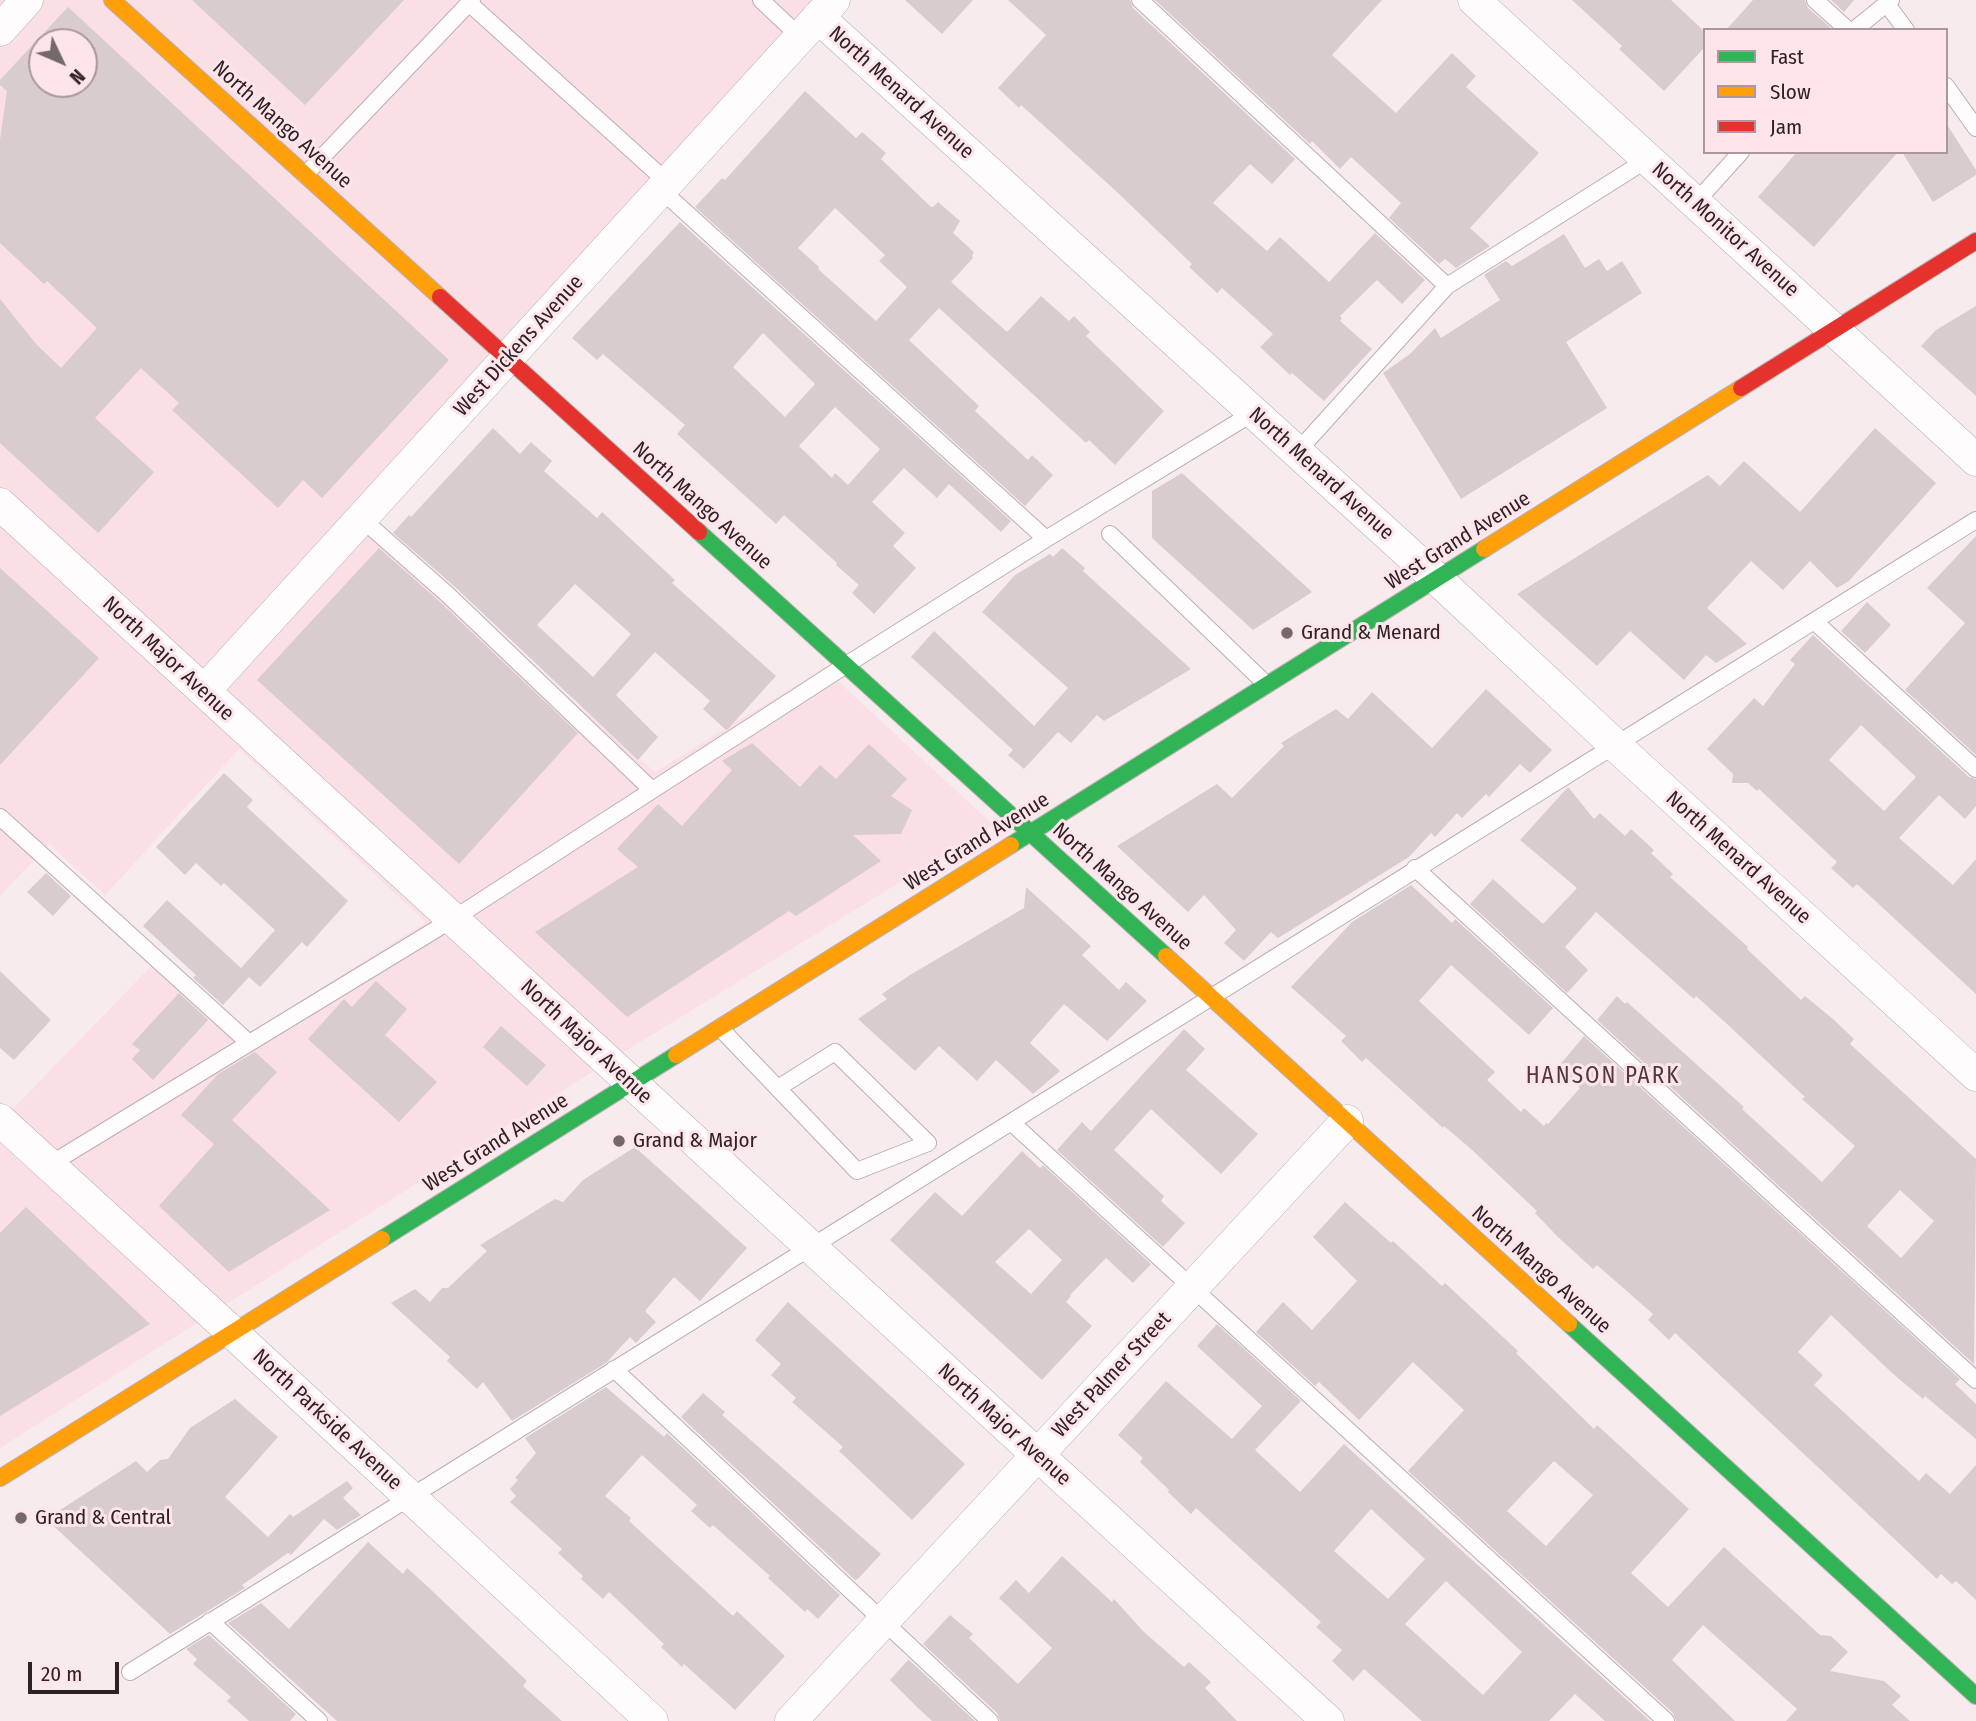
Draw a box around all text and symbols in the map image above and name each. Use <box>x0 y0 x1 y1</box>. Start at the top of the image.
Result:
street label: North Menard Avenue <box>823 21 979 165</box>
north arrow <box>28 28 98 98</box>
legend <box>1703 28 1948 154</box>
text: Fast <box>1770 44 1804 70</box>
street label: North Mango Avenue <box>207 56 357 194</box>
text: N <box>65 64 89 89</box>
text: Slow <box>1770 79 1811 105</box>
text: Jam <box>1770 114 1802 140</box>
street label: North Monitor Avenue <box>1646 157 1804 303</box>
street label: West Dickens Avenue <box>449 270 589 422</box>
street label: North Menard Avenue <box>1243 402 1399 546</box>
street label: North Mango Avenue <box>627 437 777 575</box>
street label: West Grand Avenue <box>1381 486 1535 596</box>
street label: North Major Avenue <box>97 592 239 726</box>
place label: Grand & Menard <box>1301 620 1441 646</box>
marker: Grand & Menard <box>1279 625 1295 641</box>
street label: North Menard Avenue <box>1660 786 1816 930</box>
street label: West Grand Avenue <box>900 787 1054 897</box>
street label: North Mango Avenue <box>1047 818 1197 956</box>
street label: North Major Avenue <box>515 975 657 1109</box>
district label: HANSON PARK <box>1527 1063 1679 1091</box>
street label: West Grand Avenue <box>419 1088 573 1198</box>
place label: Grand & Major <box>633 1128 757 1154</box>
marker: Grand & Major <box>611 1133 627 1149</box>
street label: North Mango Avenue <box>1466 1201 1616 1339</box>
street label: West Palmer Street <box>1047 1307 1177 1443</box>
street label: North Parkside Avenue <box>247 1344 407 1496</box>
street label: North Major Avenue <box>932 1359 1076 1491</box>
place label: Grand & Central <box>35 1505 171 1531</box>
marker: Grand & Central <box>13 1510 29 1526</box>
scale bar <box>32 1648 122 1692</box>
text: 20 m <box>41 1661 82 1687</box>

